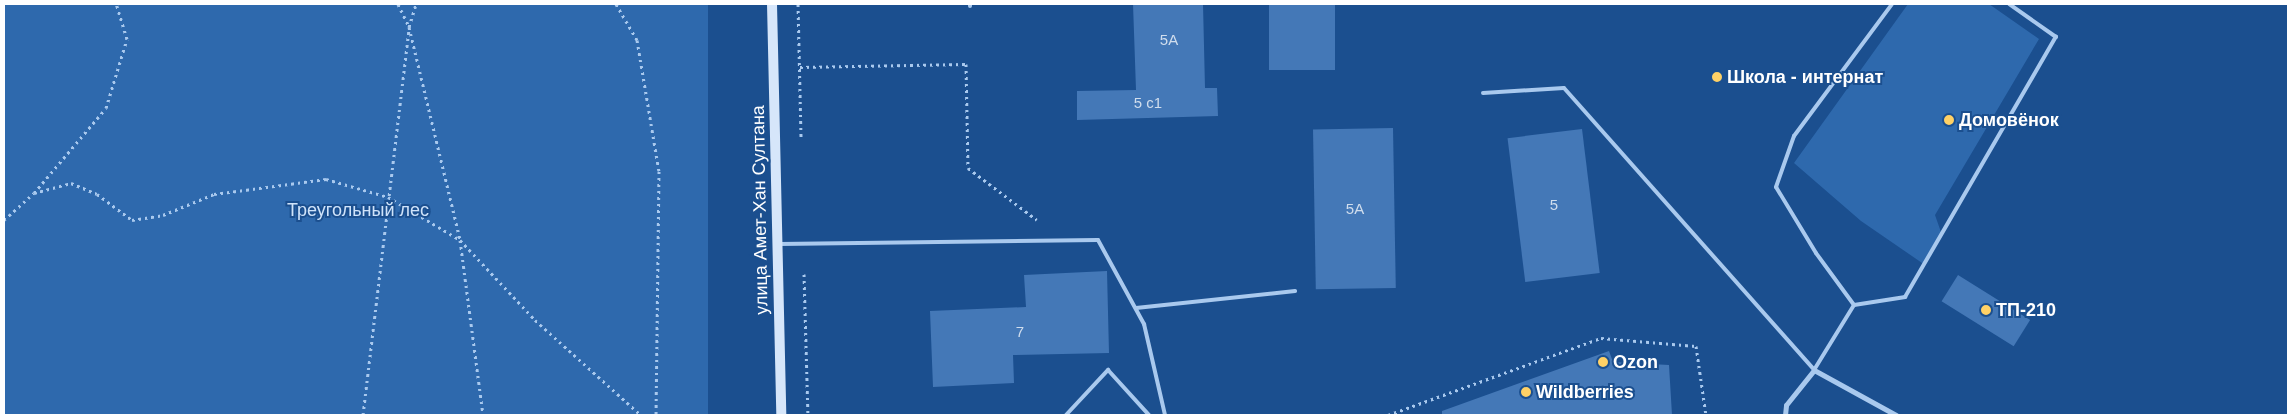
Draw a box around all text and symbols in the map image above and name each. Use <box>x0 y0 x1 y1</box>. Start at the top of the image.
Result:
house number: 5А <box>1160 31 1178 49</box>
place label: Школа - интернат <box>1727 66 1883 88</box>
marker: Школа - интернат <box>1711 71 1723 83</box>
house number: 5 с1 <box>1134 94 1162 112</box>
street label: улица Амет-Хан Султана <box>747 105 773 315</box>
place label: Домовёнок <box>1959 109 2059 131</box>
marker: Домовёнок <box>1943 114 1955 126</box>
house number: 5 <box>1550 196 1558 214</box>
park label: Треугольный лес <box>287 199 429 221</box>
house number: 5А <box>1346 200 1364 218</box>
place label: ТП-210 <box>1996 299 2056 321</box>
marker: ТП-210 <box>1980 304 1992 316</box>
house number: 7 <box>1016 323 1024 341</box>
place label: Ozon <box>1613 351 1658 373</box>
marker: Ozon <box>1597 356 1609 368</box>
place label: Wildberries <box>1536 381 1634 403</box>
marker: Wildberries <box>1520 386 1532 398</box>

